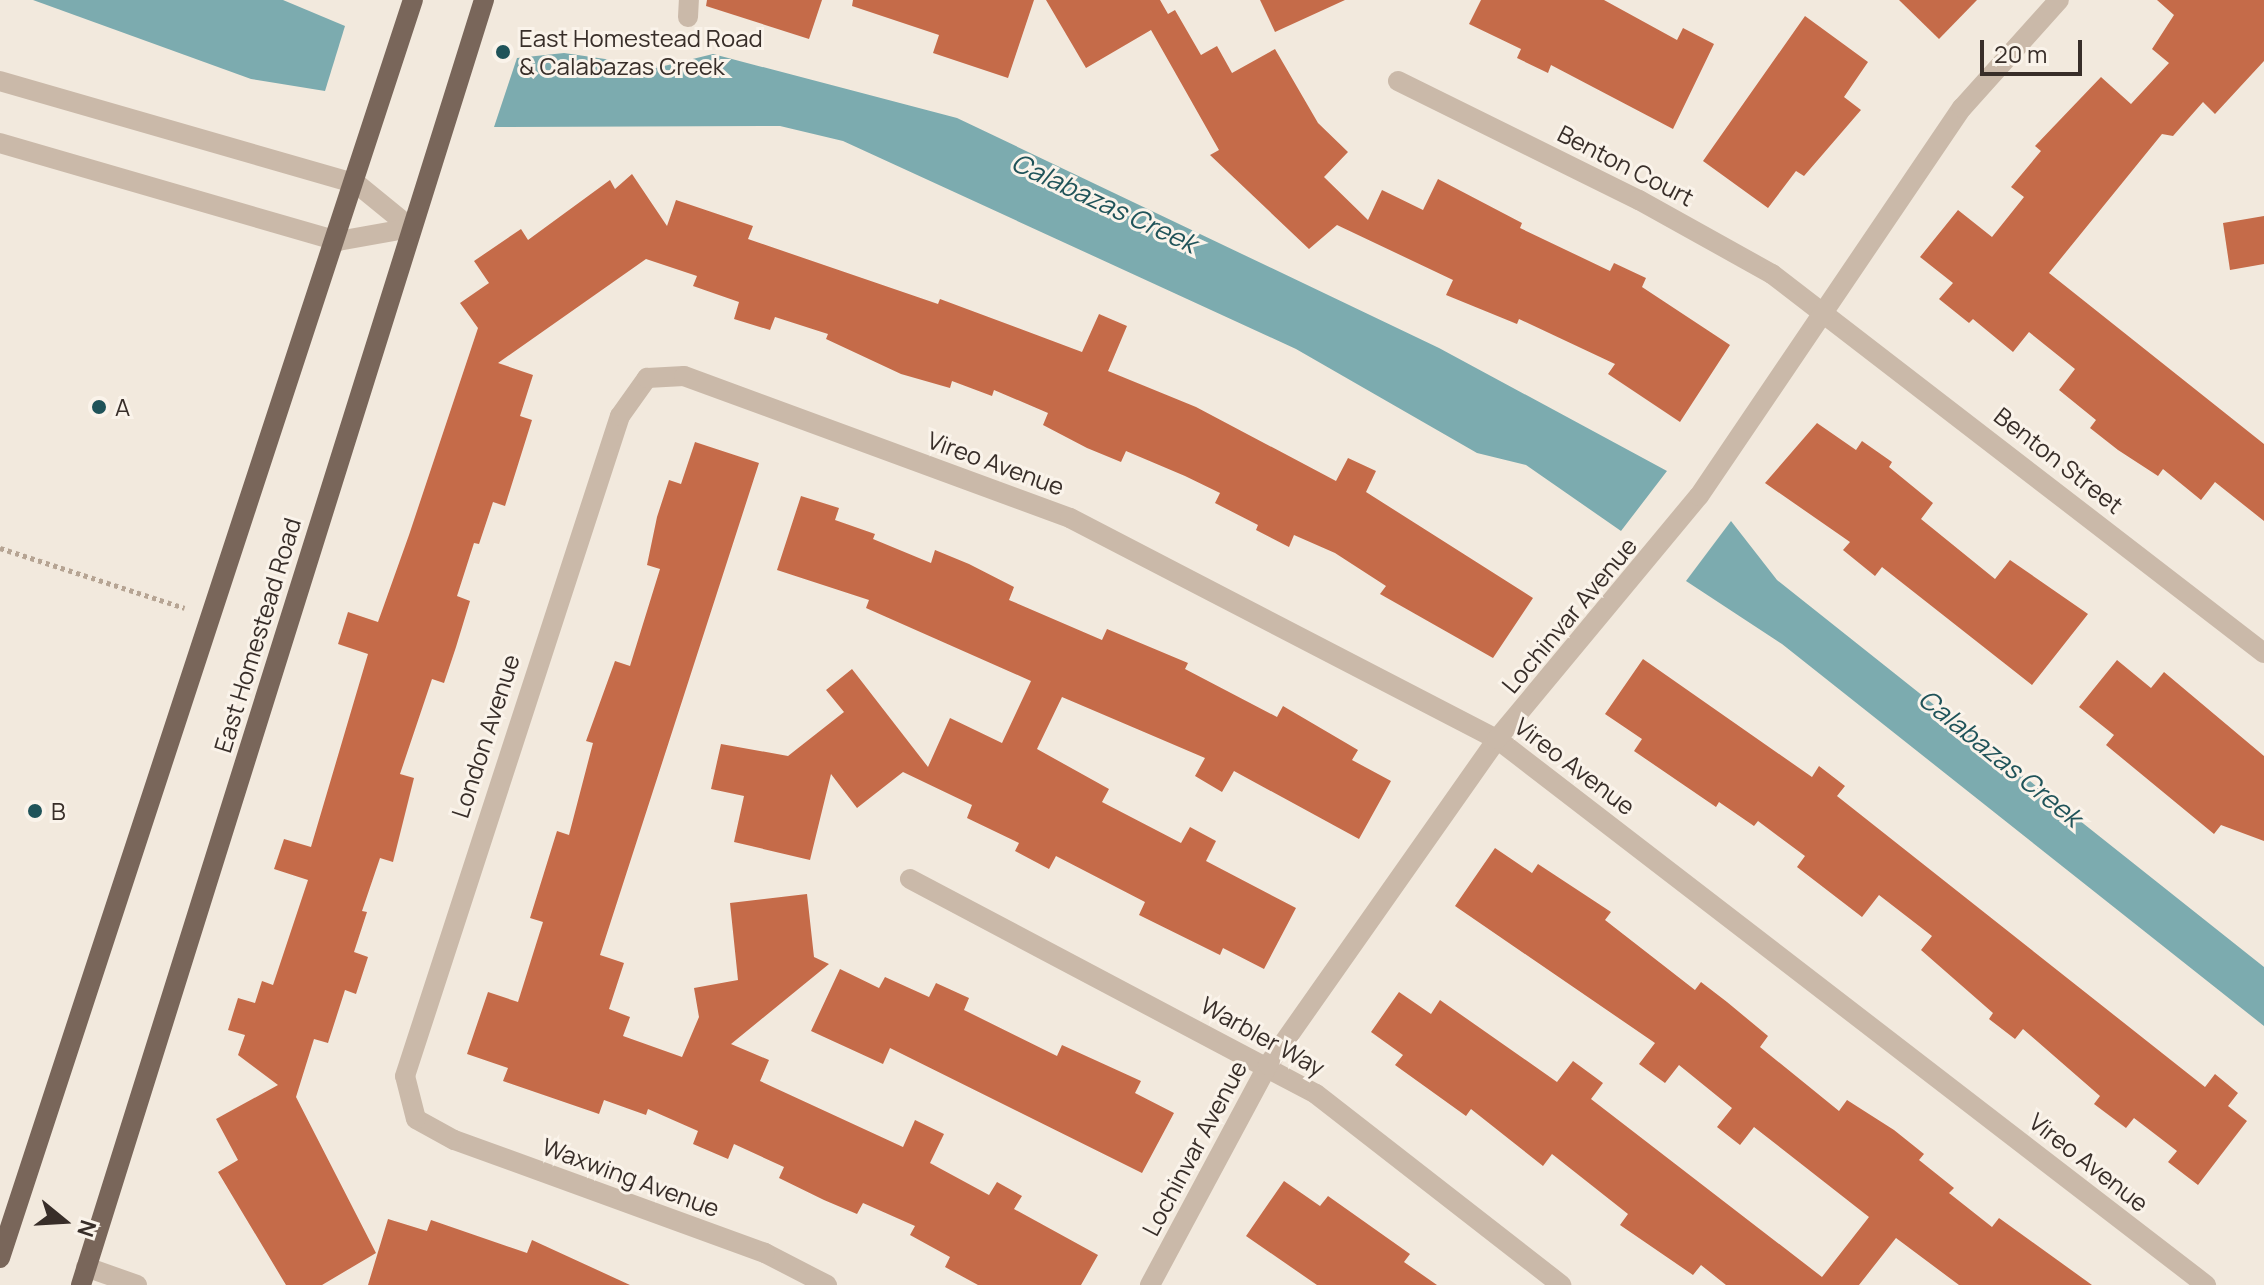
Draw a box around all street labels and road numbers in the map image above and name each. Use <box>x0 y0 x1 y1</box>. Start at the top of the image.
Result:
street label: Benton Court <box>1553 118 1699 212</box>
street label: Benton Street <box>1989 401 2129 519</box>
street label: Vireo Avenue <box>924 425 1068 501</box>
street label: East Homestead Road <box>208 514 306 756</box>
street label: Lochinvar Avenue <box>1496 531 1642 699</box>
street label: London Avenue <box>445 651 525 821</box>
street label: Vireo Avenue <box>1509 711 1641 821</box>
street label: Warbler Way <box>1196 990 1330 1082</box>
street label: Lochinvar Avenue <box>1136 1055 1252 1241</box>
street label: Vireo Avenue <box>2024 1107 2154 1217</box>
street label: Waxwing Avenue <box>538 1132 724 1222</box>

